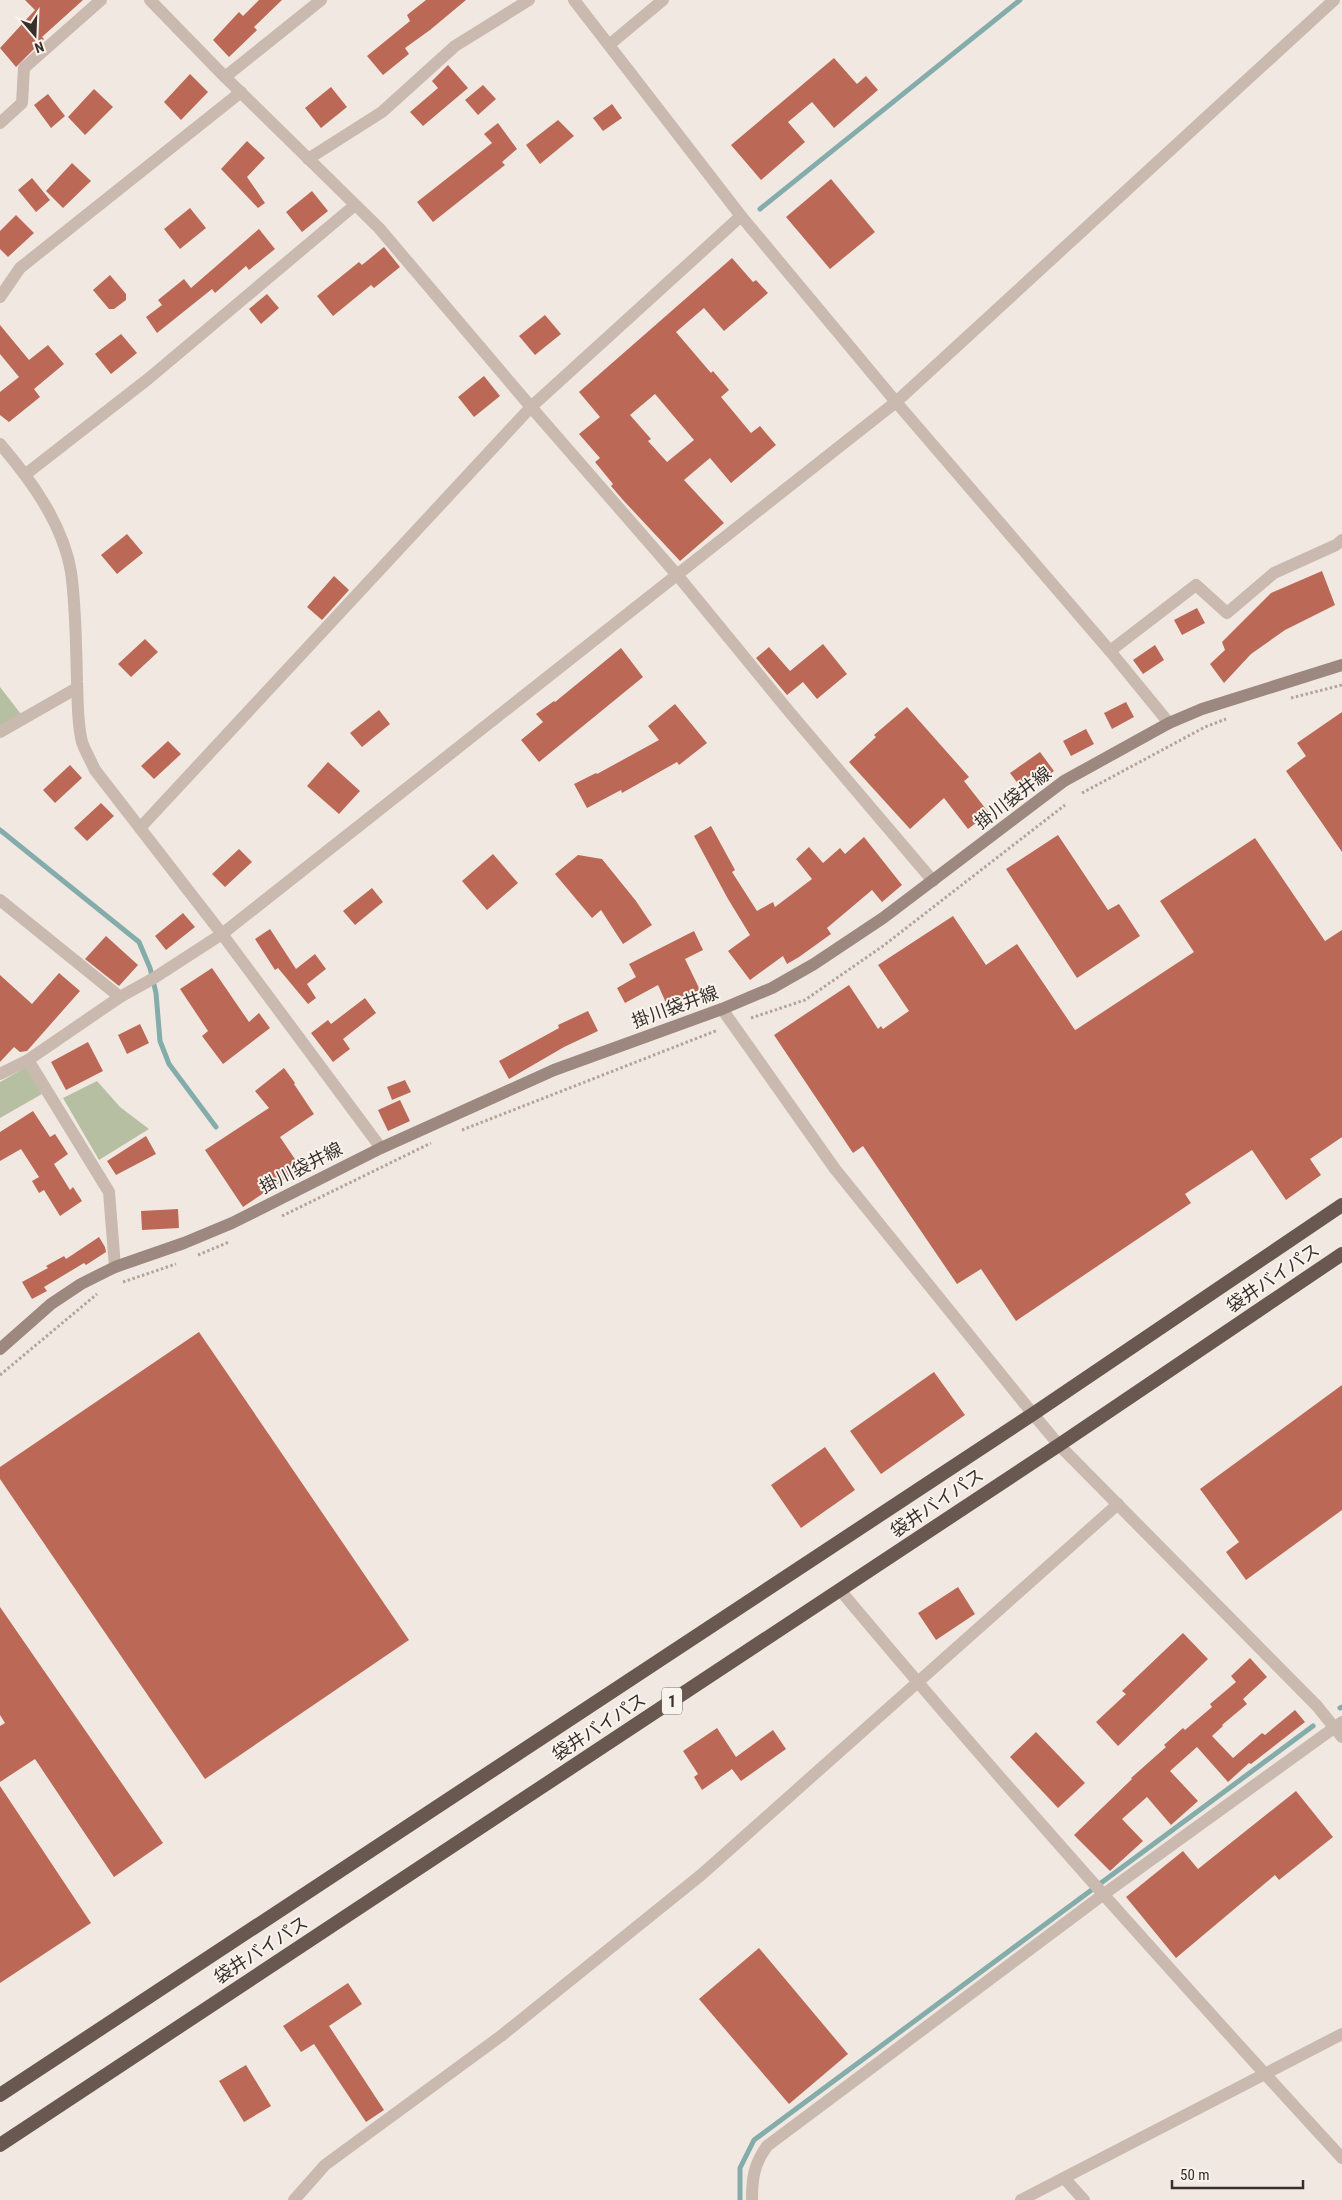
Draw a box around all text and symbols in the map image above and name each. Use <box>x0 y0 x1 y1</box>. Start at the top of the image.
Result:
north arrow <box>10 10 60 60</box>
text: N <box>33 38 46 56</box>
street label: 掛川袋井線 <box>970 762 1055 833</box>
street label: 掛川袋井線 <box>629 981 721 1032</box>
street label: 掛川袋井線 <box>256 1138 346 1197</box>
street label: 袋井バイパス <box>1222 1239 1323 1316</box>
street label: 袋井バイパス <box>886 1464 987 1541</box>
street label: 袋井バイパス <box>548 1688 650 1765</box>
road number: 1 <box>662 1688 682 1714</box>
street label: 袋井バイパス <box>210 1911 312 1988</box>
scale bar <box>1172 2158 1303 2190</box>
text: 50 m <box>1180 2166 1210 2184</box>

